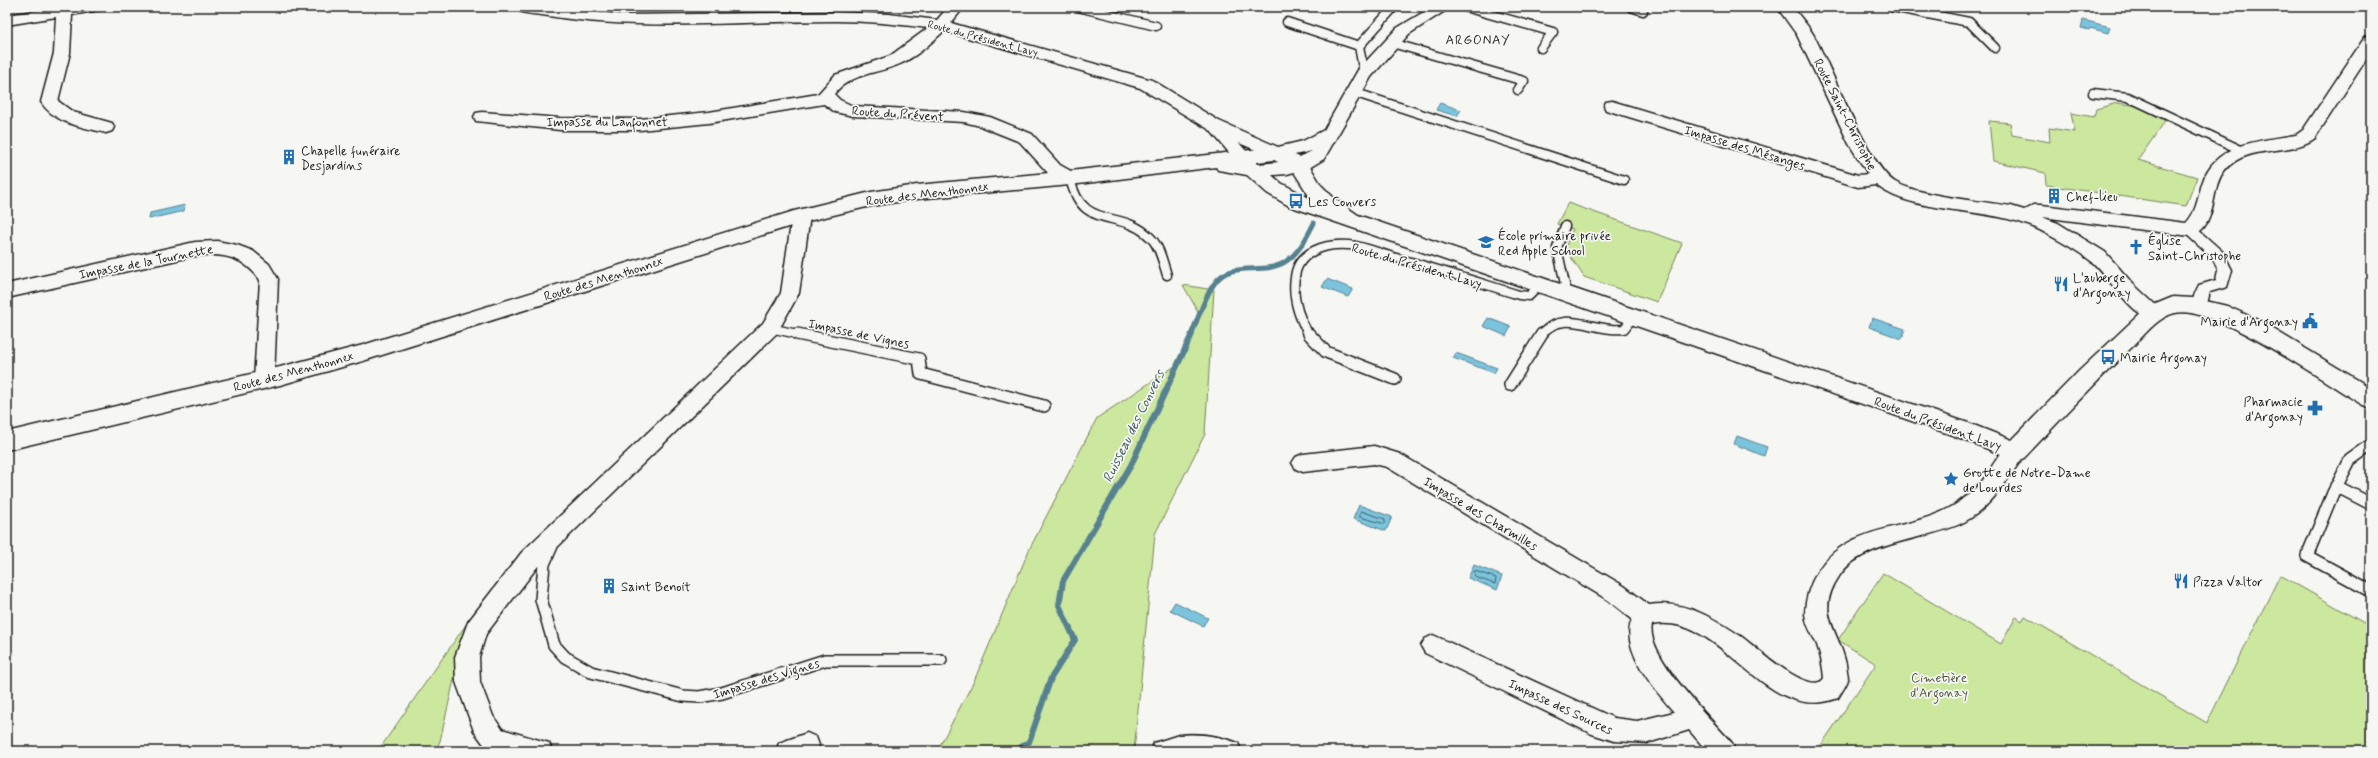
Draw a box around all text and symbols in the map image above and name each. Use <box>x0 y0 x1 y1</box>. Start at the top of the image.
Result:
street label: Route du Président Lavy <box>926 17 1039 60</box>
district label: ARGONAY <box>1445 32 1511 49</box>
street label: Route Saint-Christophe <box>1809 56 1880 174</box>
street label: Route du Prévent <box>851 103 945 126</box>
street label: Impasse du Lanfonnet <box>546 114 668 133</box>
street label: Impasse des Mésanges <box>1682 122 1807 176</box>
place label: Chapelle funéraire Desjardins <box>301 143 400 175</box>
building icon: Chapelle funéraire Desjardins <box>280 148 298 166</box>
street label: Route des Menthonnex <box>865 178 990 210</box>
building icon: Chef-lieu <box>2045 187 2063 205</box>
place label: Chef-lieu <box>2066 189 2118 206</box>
bus stop icon: Les Convers <box>1287 192 1305 210</box>
place label: Les Convers <box>1308 194 1376 211</box>
place label: École primaire privée Red Apple School <box>1498 227 1611 261</box>
place label: Église Saint-Christophe <box>2148 232 2241 265</box>
school or university icon: École primaire privée Red Apple School <box>1477 233 1495 251</box>
church icon: Église Saint-Christophe <box>2127 238 2145 256</box>
street label: Route du Président Lavy <box>1350 240 1484 293</box>
street label: Impasse de la Tournette <box>78 241 215 284</box>
street label: Route des Menthonnex <box>542 253 665 306</box>
place label: L'auberge d'Argonay <box>2073 270 2131 304</box>
restaurant icon: L'auberge d'Argonay <box>2052 275 2070 293</box>
public building icon: Mairie d'Argonay <box>2301 312 2319 330</box>
place label: Mairie d'Argonay <box>2201 314 2298 333</box>
street label: Impasse de Vignes <box>807 315 911 353</box>
street label: Route des Menthonnex <box>232 348 356 397</box>
bus stop icon: Mairie Argonay <box>2099 348 2117 366</box>
place label: Mairie Argonay <box>2120 350 2207 369</box>
water label: Ruisseau des Convers <box>1099 366 1170 486</box>
street label: Route du Président Lavy <box>1871 393 2004 455</box>
place label: Pharmacie d'Argonay <box>2244 394 2303 428</box>
pharmacy icon: Pharmacie d'Argonay <box>2306 399 2324 417</box>
place label: Grotte de Notre-Dame de Lourdes <box>1963 465 2091 497</box>
place icon: Grotte de Notre-Dame de Lourdes <box>1942 470 1960 488</box>
street label: Impasse des Charmilles <box>1420 473 1541 555</box>
restaurant icon: Pizza Valtor <box>2172 572 2190 590</box>
place label: Pizza Valtor <box>2193 574 2263 591</box>
building icon: Saint Benoit <box>600 577 618 595</box>
place label: Saint Benoit <box>621 579 691 596</box>
street label: Impasse des Vignes <box>711 655 823 706</box>
park label: Cimetière d'Argonay <box>1910 670 1968 704</box>
street label: Impasse des Sources <box>1505 676 1616 739</box>

